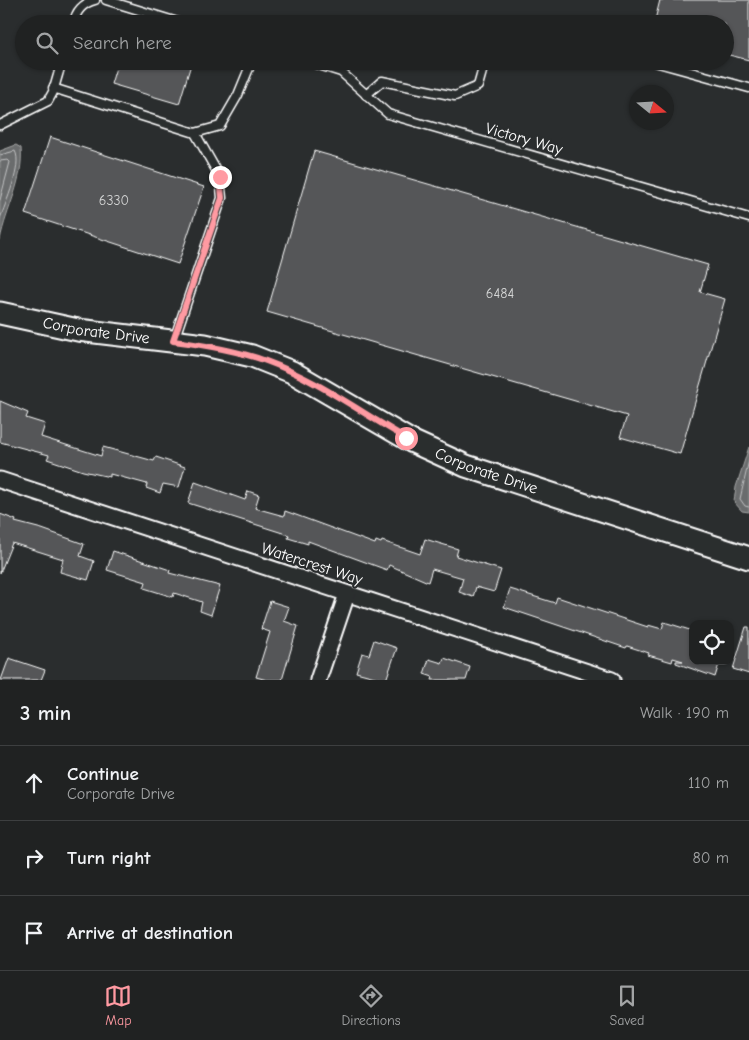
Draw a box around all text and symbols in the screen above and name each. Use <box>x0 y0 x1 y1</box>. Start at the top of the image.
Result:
search box <box>15 15 734 70</box>
icon: search <box>33 29 61 57</box>
text: Search here <box>73 32 172 54</box>
north arrow <box>629 85 674 130</box>
street label: Victory Way <box>483 119 566 159</box>
route end <box>209 166 232 189</box>
house number: 6330 <box>99 192 129 209</box>
house number: 6484 <box>486 285 514 302</box>
street label: Corporate Drive <box>41 314 151 347</box>
route start <box>395 427 418 450</box>
street label: Corporate Drive <box>432 444 540 498</box>
street label: Watercrest Way <box>259 539 366 589</box>
map controls <box>689 620 734 665</box>
button: locate <box>689 620 734 665</box>
text: 3 min <box>20 701 71 725</box>
text: Walk · 190 m <box>640 704 729 722</box>
text: Continue <box>67 763 139 785</box>
icon: ahead <box>20 769 48 797</box>
text: 110 m <box>688 774 729 792</box>
text: Corporate Drive <box>67 785 175 803</box>
icon: right <box>20 844 48 872</box>
text: Turn right <box>67 847 151 869</box>
text: 80 m <box>692 849 729 867</box>
icon: arrive <box>20 919 48 947</box>
text: Arrive at destination <box>67 922 233 944</box>
tab: Map <box>104 982 132 1029</box>
tab: Directions <box>341 982 401 1029</box>
tab: Saved <box>610 982 645 1029</box>

